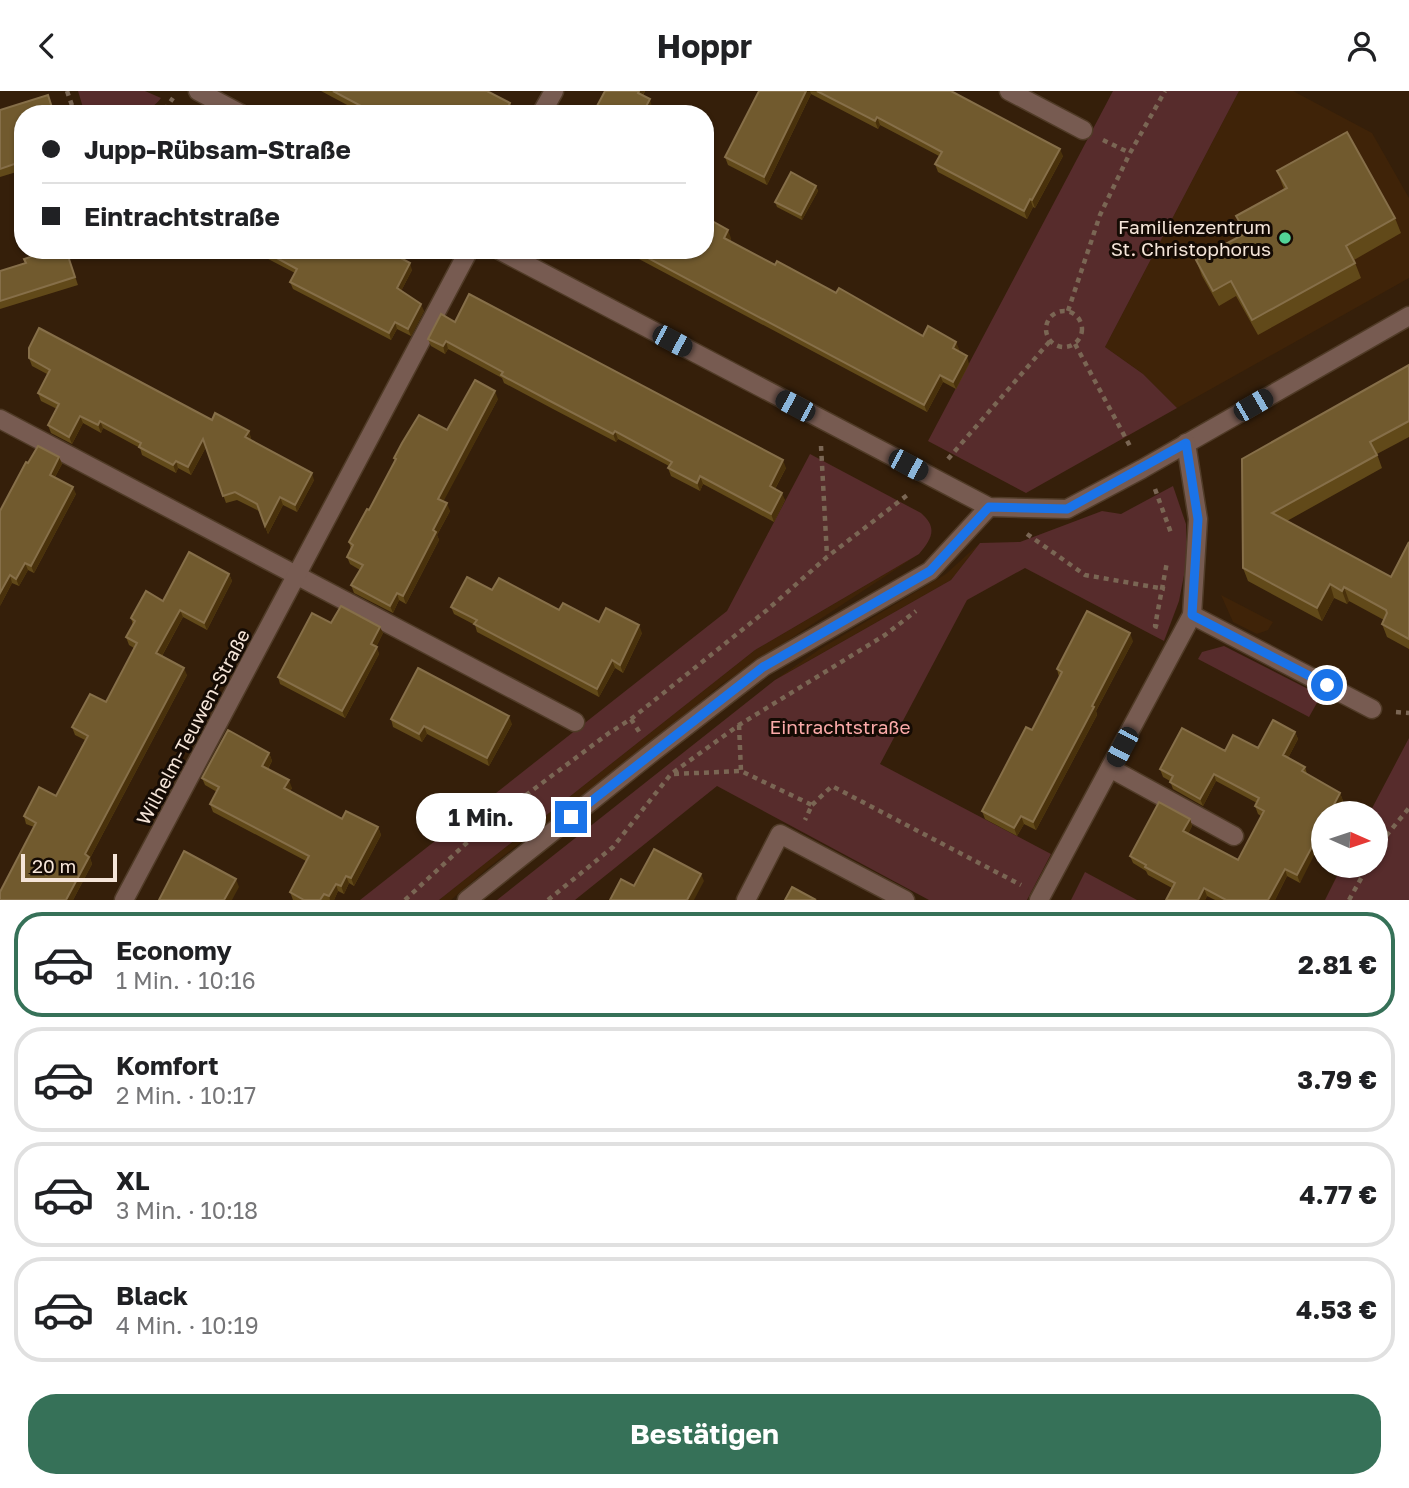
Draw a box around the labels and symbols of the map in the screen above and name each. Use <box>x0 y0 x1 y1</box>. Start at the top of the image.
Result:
place label: Familienzentrum St. Christophorus <box>1111 215 1271 260</box>
marker: Familienzentrum St. Christophorus <box>1277 230 1293 246</box>
car <box>649 322 696 360</box>
car <box>1230 385 1277 425</box>
car <box>772 387 819 425</box>
car <box>885 446 932 484</box>
street label: Wilhelm-Teuwen-Straße <box>131 625 254 829</box>
route start <box>1311 669 1343 701</box>
park label: Eintrachtstraße <box>770 715 910 738</box>
car <box>1103 724 1142 770</box>
callout: 1 Min. <box>417 793 546 841</box>
route end <box>555 801 587 833</box>
north arrow <box>1311 801 1388 879</box>
scale bar <box>21 851 117 883</box>

